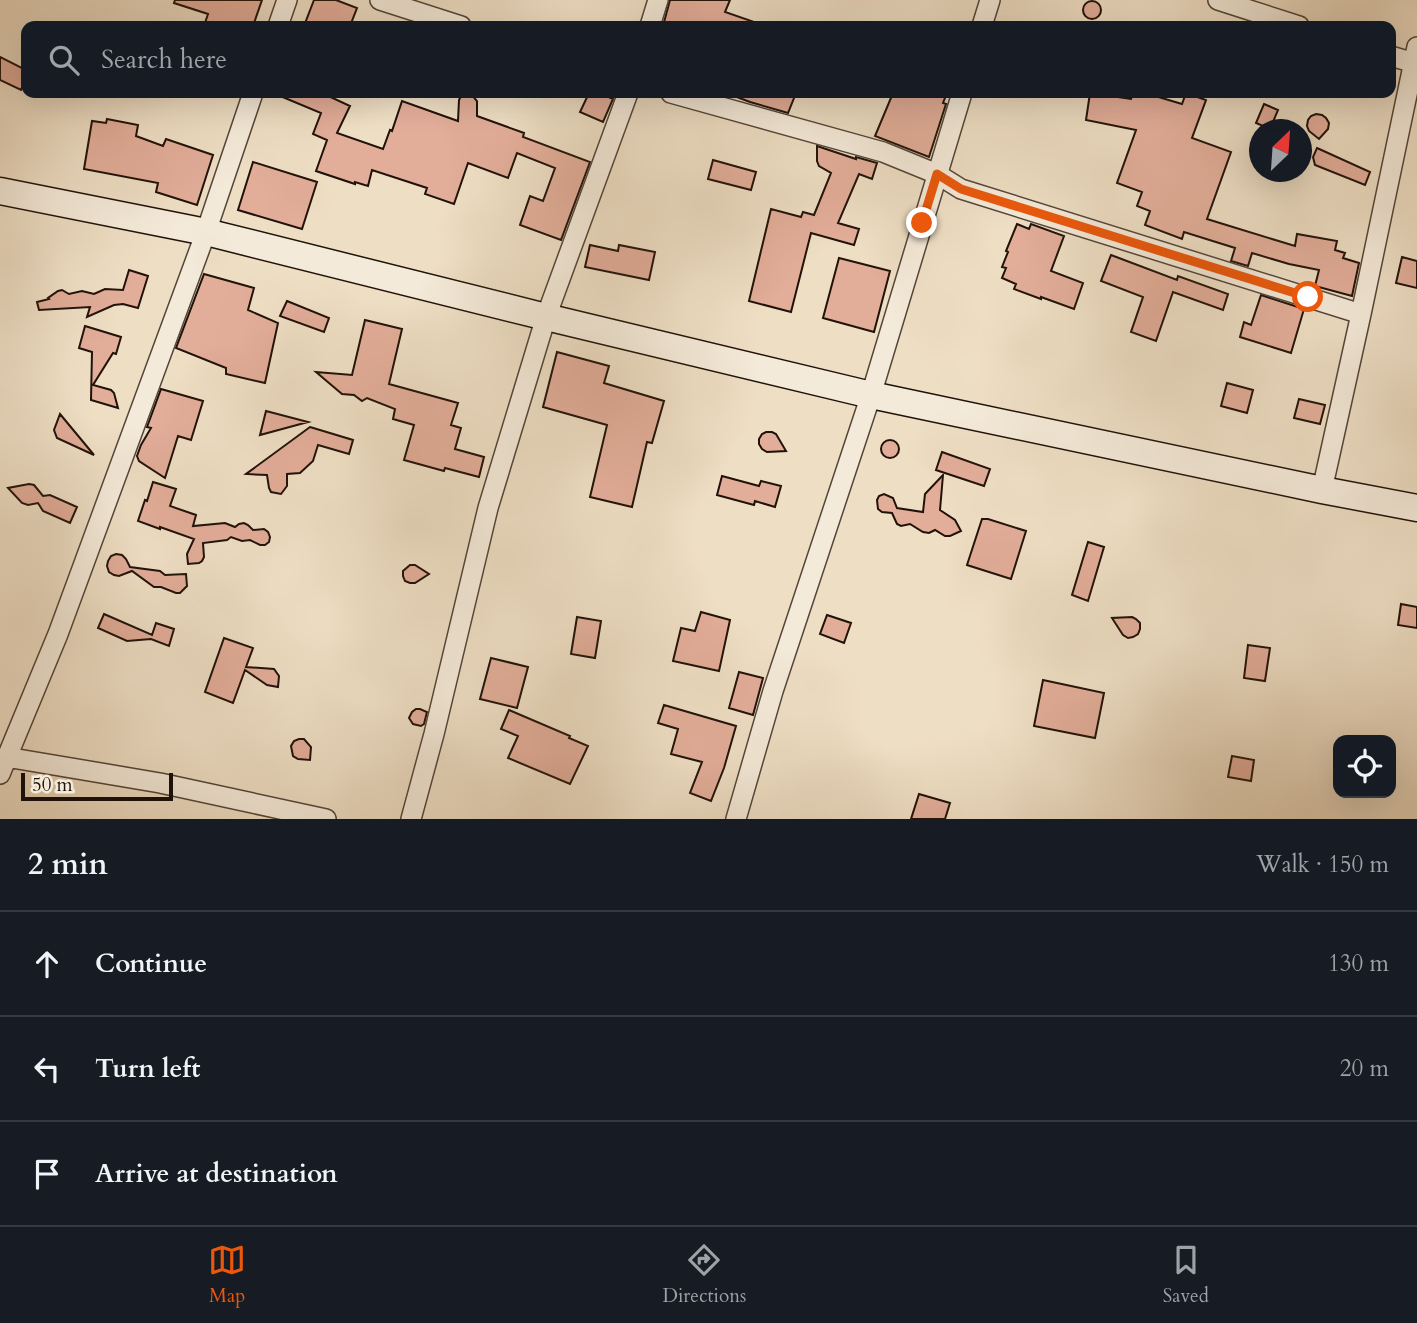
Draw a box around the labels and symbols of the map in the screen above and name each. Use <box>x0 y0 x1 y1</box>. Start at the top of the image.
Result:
north arrow <box>1249 119 1312 182</box>
route end <box>906 207 937 238</box>
route start <box>1292 281 1323 312</box>
scale bar <box>21 770 173 802</box>

